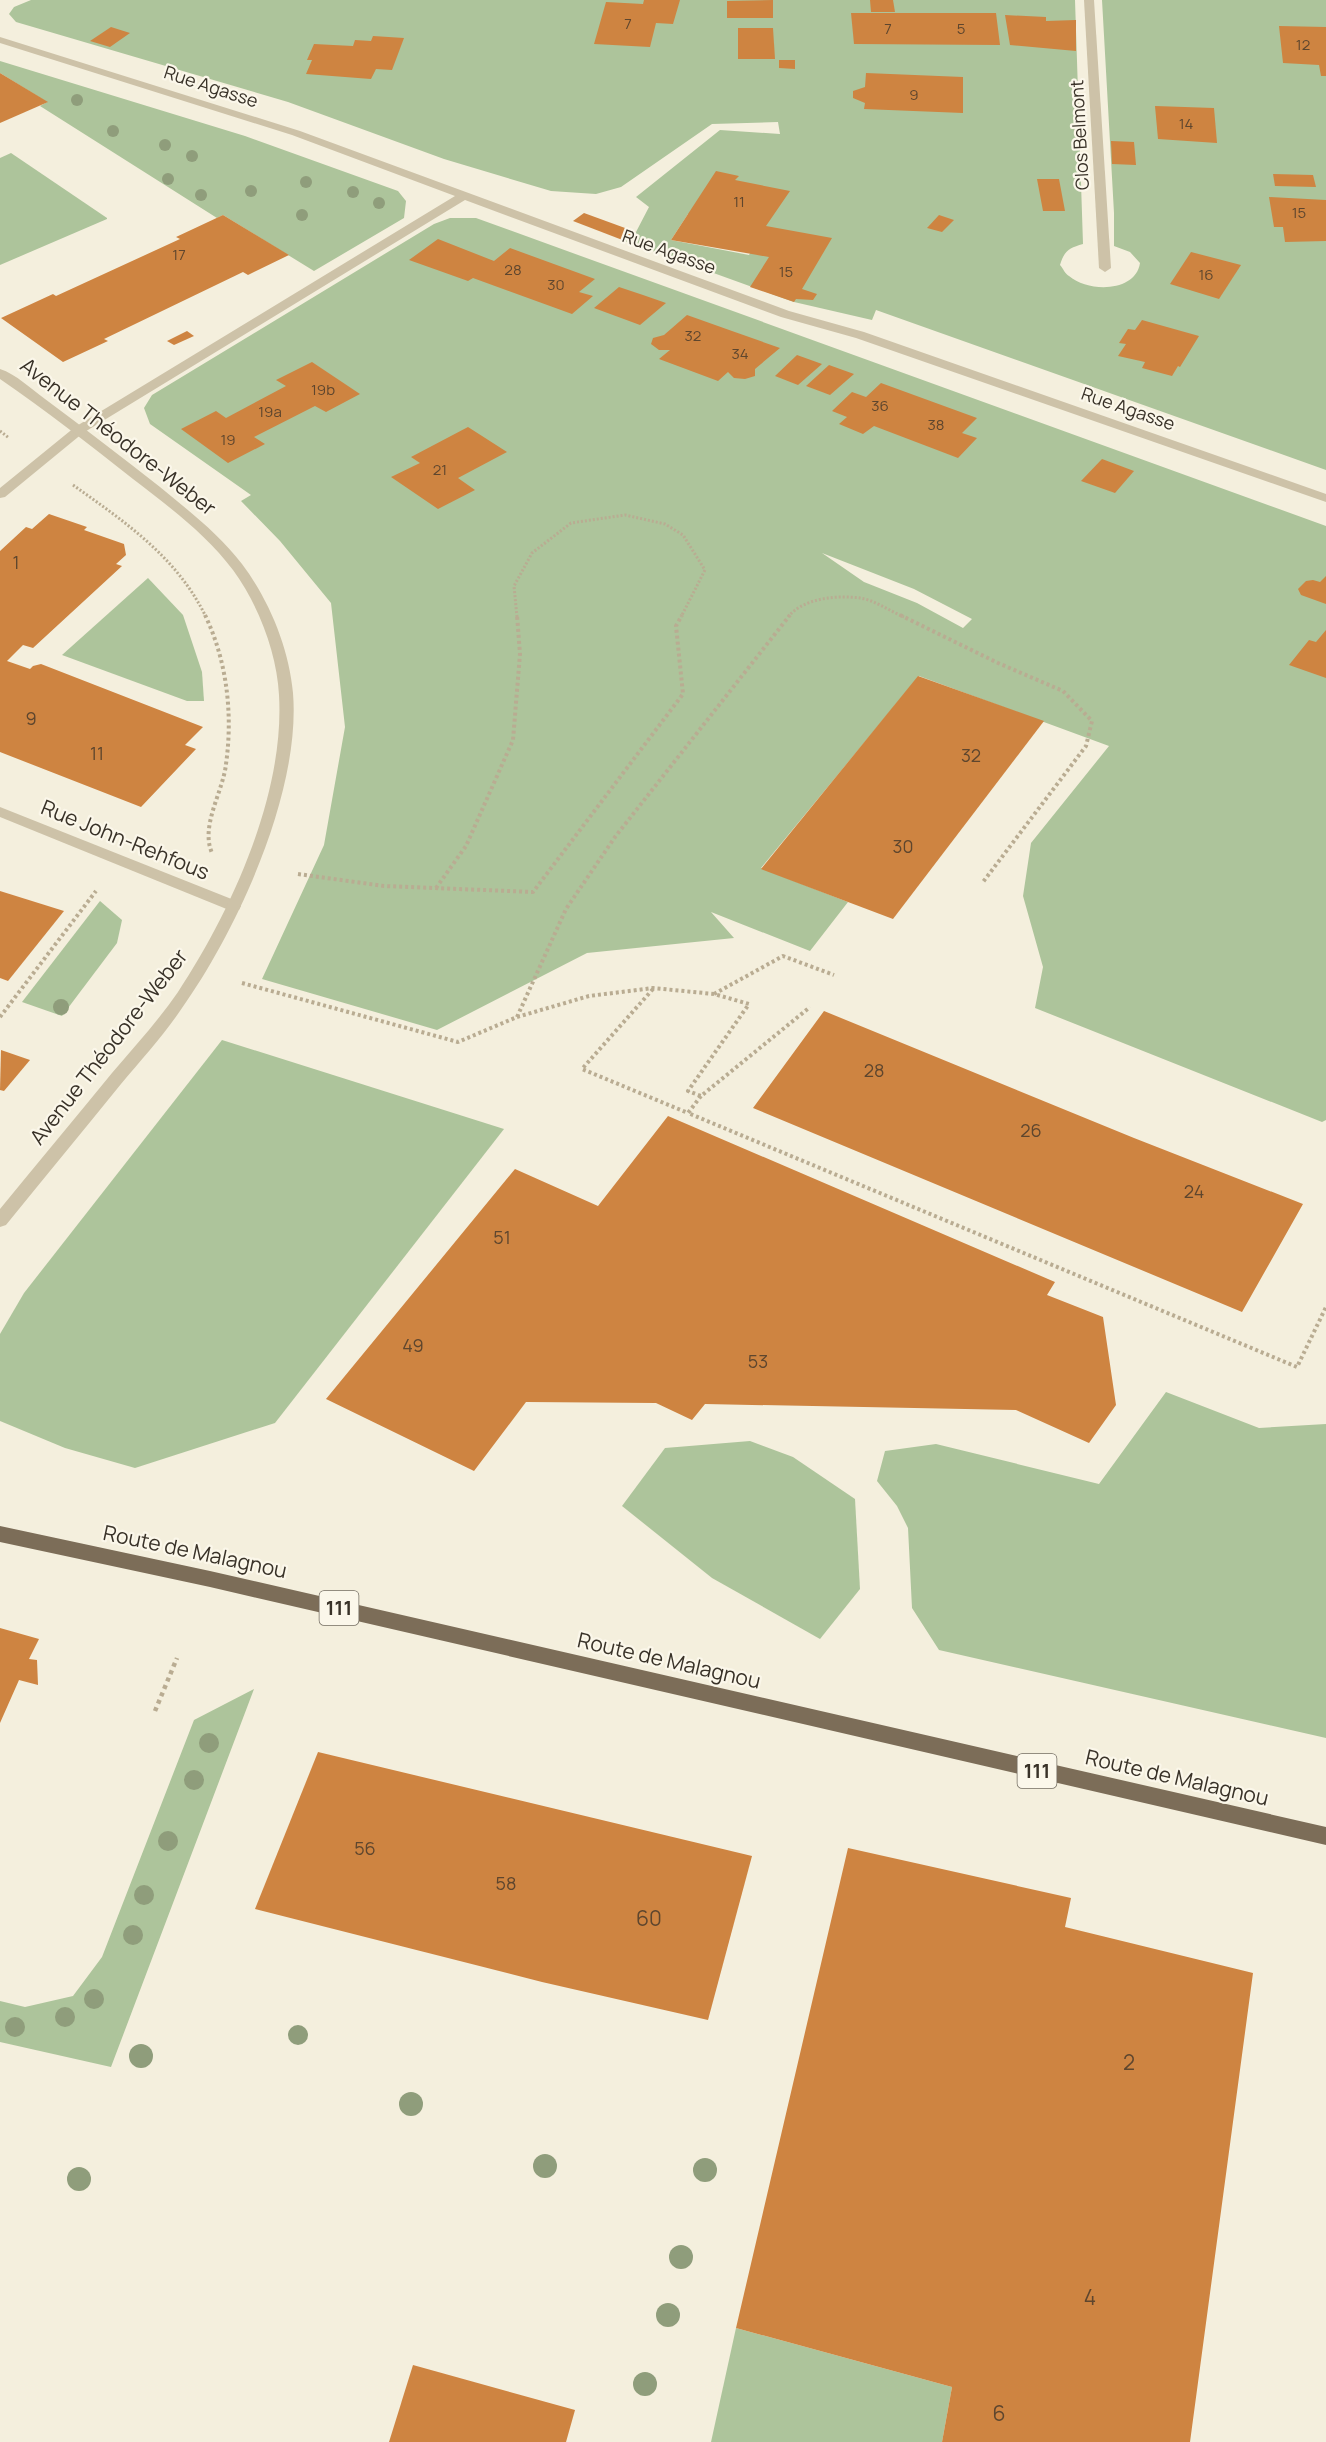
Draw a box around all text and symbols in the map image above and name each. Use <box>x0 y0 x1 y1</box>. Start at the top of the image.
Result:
house number: 7 <box>624 13 632 34</box>
house number: 7 <box>884 18 892 39</box>
house number: 5 <box>957 18 965 39</box>
house number: 12 <box>1296 34 1310 55</box>
street label: Rue Agasse <box>161 60 261 113</box>
street label: Clos Belmont <box>1064 79 1094 191</box>
house number: 9 <box>909 84 919 105</box>
house number: 14 <box>1179 113 1193 134</box>
house number: 11 <box>733 191 745 212</box>
house number: 15 <box>1292 202 1306 223</box>
street label: Rue Agasse <box>619 223 719 279</box>
house number: 17 <box>172 244 186 265</box>
house number: 28 <box>504 259 522 280</box>
house number: 15 <box>779 261 793 282</box>
house number: 16 <box>1198 264 1214 285</box>
house number: 30 <box>547 274 565 295</box>
house number: 32 <box>685 325 701 346</box>
house number: 34 <box>731 343 749 364</box>
street label: Avenue Théodore-Weber <box>15 351 223 522</box>
house number: 19b <box>311 379 335 400</box>
street label: Rue Agasse <box>1078 381 1178 435</box>
house number: 36 <box>871 395 889 416</box>
house number: 19a <box>258 401 282 422</box>
house number: 38 <box>927 414 945 435</box>
house number: 19 <box>220 429 236 450</box>
house number: 21 <box>433 459 447 480</box>
house number: 1 <box>12 550 20 574</box>
house number: 9 <box>25 706 37 730</box>
house number: 11 <box>90 741 104 765</box>
house number: 32 <box>961 743 981 767</box>
street label: Rue John-Rehfous <box>37 793 214 886</box>
house number: 30 <box>893 834 913 858</box>
street label: Avenue Théodore-Weber <box>23 942 194 1150</box>
house number: 28 <box>864 1058 884 1082</box>
house number: 26 <box>1020 1118 1042 1142</box>
house number: 24 <box>1184 1179 1204 1203</box>
house number: 51 <box>493 1225 511 1249</box>
house number: 49 <box>402 1333 424 1357</box>
house number: 53 <box>748 1349 768 1373</box>
street label: Route de Malagnou <box>101 1518 290 1584</box>
road number: 111 <box>320 1591 358 1625</box>
street label: Route de Malagnou <box>575 1625 764 1695</box>
street label: Route de Malagnou <box>1083 1742 1272 1812</box>
road number: 111 <box>1018 1754 1056 1788</box>
house number: 56 <box>354 1836 376 1860</box>
house number: 58 <box>496 1871 516 1895</box>
house number: 60 <box>636 1904 662 1932</box>
house number: 2 <box>1123 2048 1135 2076</box>
house number: 4 <box>1084 2283 1096 2311</box>
house number: 6 <box>992 2399 1006 2427</box>

